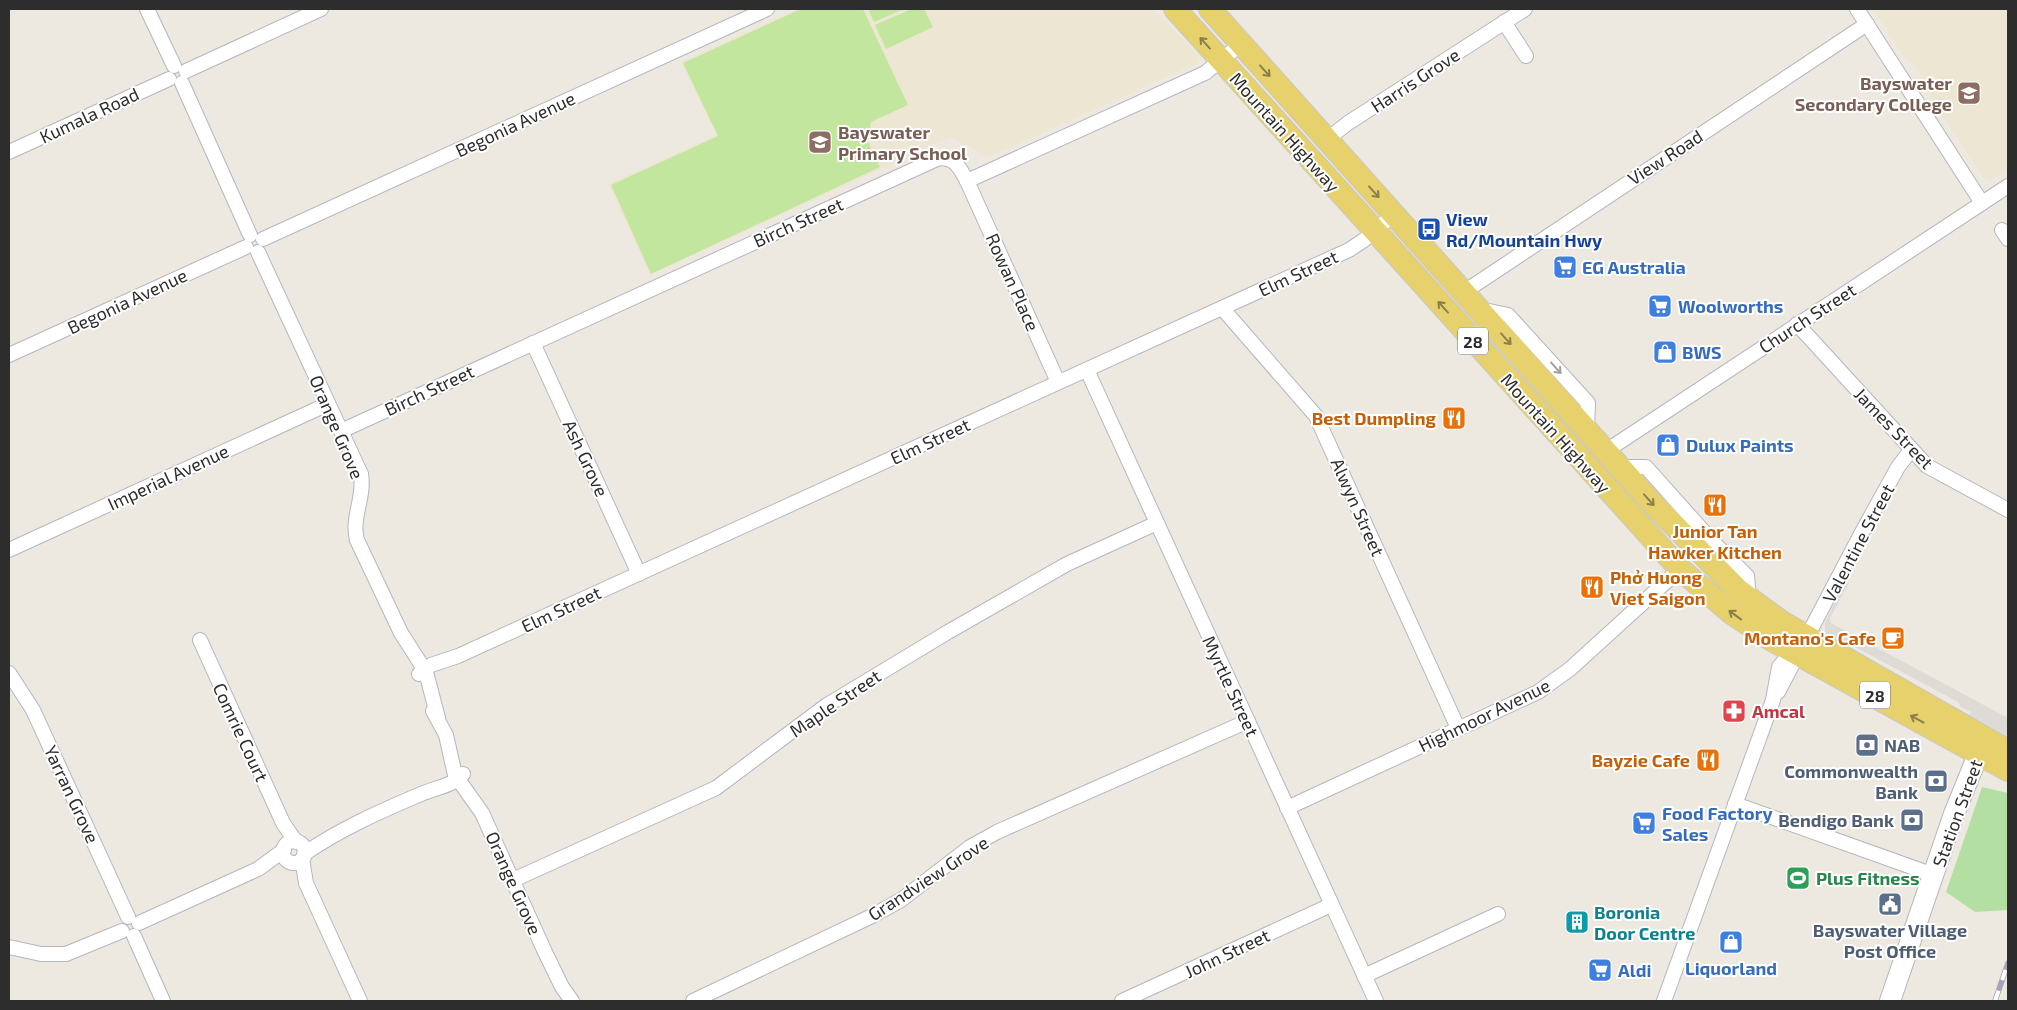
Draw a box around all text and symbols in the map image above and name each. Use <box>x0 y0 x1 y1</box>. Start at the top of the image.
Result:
one-way arrow <box>1199 37 1211 50</box>
street label: Harris Grove <box>1366 43 1464 117</box>
one-way arrow <box>1259 65 1271 78</box>
street label: Mountain Highway <box>1225 68 1345 197</box>
place label: Bayswater Secondary College <box>1795 72 1952 115</box>
school or university icon: Bayswater Secondary College <box>1956 80 1982 106</box>
street label: Kumala Road <box>36 82 142 148</box>
street label: Begonia Avenue <box>452 87 578 161</box>
place label: Bayswater Primary School <box>838 121 967 164</box>
street label: View Road <box>1623 125 1707 189</box>
school or university icon: Bayswater Primary School <box>807 129 833 155</box>
one-way arrow <box>1368 186 1380 199</box>
street label: Birch Street <box>750 192 846 252</box>
place label: View Rd/Mountain Hwy <box>1446 208 1603 251</box>
bus stop icon: View Rd/Mountain Hwy <box>1416 216 1442 242</box>
street label: Rowan Place <box>982 230 1044 334</box>
street label: Elm Street <box>1255 245 1341 301</box>
supermarket icon: EG Australia <box>1552 254 1578 280</box>
place label: EG Australia <box>1582 256 1686 278</box>
street label: Begonia Avenue <box>64 264 190 338</box>
street label: Church Street <box>1754 278 1860 358</box>
supermarket icon: Woolworths <box>1647 293 1673 319</box>
place label: Woolworths <box>1678 295 1783 317</box>
one-way arrow <box>1437 301 1448 314</box>
road number: 28 <box>1458 328 1488 354</box>
one-way arrow <box>1500 332 1512 345</box>
shop icon: BWS <box>1652 339 1678 365</box>
place label: BWS <box>1682 341 1722 363</box>
street label: Birch Street <box>381 360 477 420</box>
one-way arrow <box>1550 362 1562 375</box>
street label: Mountain Highway <box>1496 369 1616 498</box>
street label: Orange Grove <box>305 372 369 482</box>
street label: James Street <box>1850 383 1938 473</box>
restaurant icon: Best Dumpling <box>1441 405 1467 431</box>
place label: Best Dumpling <box>1312 407 1437 429</box>
street label: Elm Street <box>887 413 973 469</box>
street label: Ash Grove <box>559 416 613 500</box>
shop icon: Dulux Paints <box>1655 432 1681 458</box>
place label: Dulux Paints <box>1686 434 1794 456</box>
street label: Imperial Avenue <box>104 439 232 515</box>
street label: Alwyn Street <box>1327 455 1389 560</box>
street label: Valentine Street <box>1817 480 1899 606</box>
restaurant icon: Junior Tan Hawker Kitchen <box>1702 492 1728 518</box>
one-way arrow <box>1643 493 1655 506</box>
place label: Junior Tan Hawker Kitchen <box>1648 520 1782 563</box>
place label: Phở Huong Viet Saigon <box>1610 566 1705 609</box>
restaurant icon: Phở Huong Viet Saigon <box>1579 574 1605 600</box>
street label: Elm Street <box>518 581 604 637</box>
one-way arrow <box>1728 610 1742 620</box>
cafe icon: Montano's Cafe <box>1880 625 1906 651</box>
place label: Montano's Cafe <box>1744 627 1876 649</box>
street label: Myrtle Street <box>1198 632 1264 740</box>
street label: Maple Street <box>785 664 885 742</box>
street label: Highmoor Avenue <box>1414 674 1554 756</box>
street label: Comrie Court <box>209 679 274 785</box>
road number: 28 <box>1860 682 1890 708</box>
pharmacy icon: Amcal <box>1721 698 1747 724</box>
place label: Amcal <box>1752 700 1805 722</box>
one-way arrow <box>1910 713 1924 723</box>
bank icon: NAB <box>1854 732 1880 758</box>
place label: NAB <box>1884 734 1920 756</box>
street label: Yarran Grove <box>40 742 104 846</box>
restaurant icon: Bayzie Cafe <box>1695 747 1721 773</box>
place label: Bayzie Cafe <box>1591 749 1690 771</box>
street label: Station Street <box>1927 756 1987 870</box>
place label: Commonwealth Bank <box>1784 760 1918 803</box>
bank icon: Commonwealth Bank <box>1923 768 1949 794</box>
place label: Food Factory Sales <box>1662 802 1773 845</box>
bank icon: Bendigo Bank <box>1899 807 1925 833</box>
place label: Bendigo Bank <box>1778 809 1894 831</box>
supermarket icon: Food Factory Sales <box>1631 810 1657 836</box>
street label: Orange Grove <box>481 828 547 938</box>
street label: Grandview Grove <box>864 831 992 925</box>
sports icon: Plus Fitness <box>1785 865 1811 891</box>
place label: Plus Fitness <box>1816 867 1920 889</box>
public building icon: Bayswater Village Post Office <box>1877 891 1903 917</box>
place label: Boronia Door Centre <box>1594 901 1695 944</box>
building icon: Boronia Door Centre <box>1564 909 1590 935</box>
place label: Bayswater Village Post Office <box>1813 919 1967 962</box>
street label: John Street <box>1181 924 1273 982</box>
shop icon: Liquorland <box>1718 929 1744 955</box>
supermarket icon: Aldi <box>1587 957 1613 983</box>
place label: Liquorland <box>1685 957 1777 979</box>
place label: Aldi <box>1618 959 1651 981</box>

